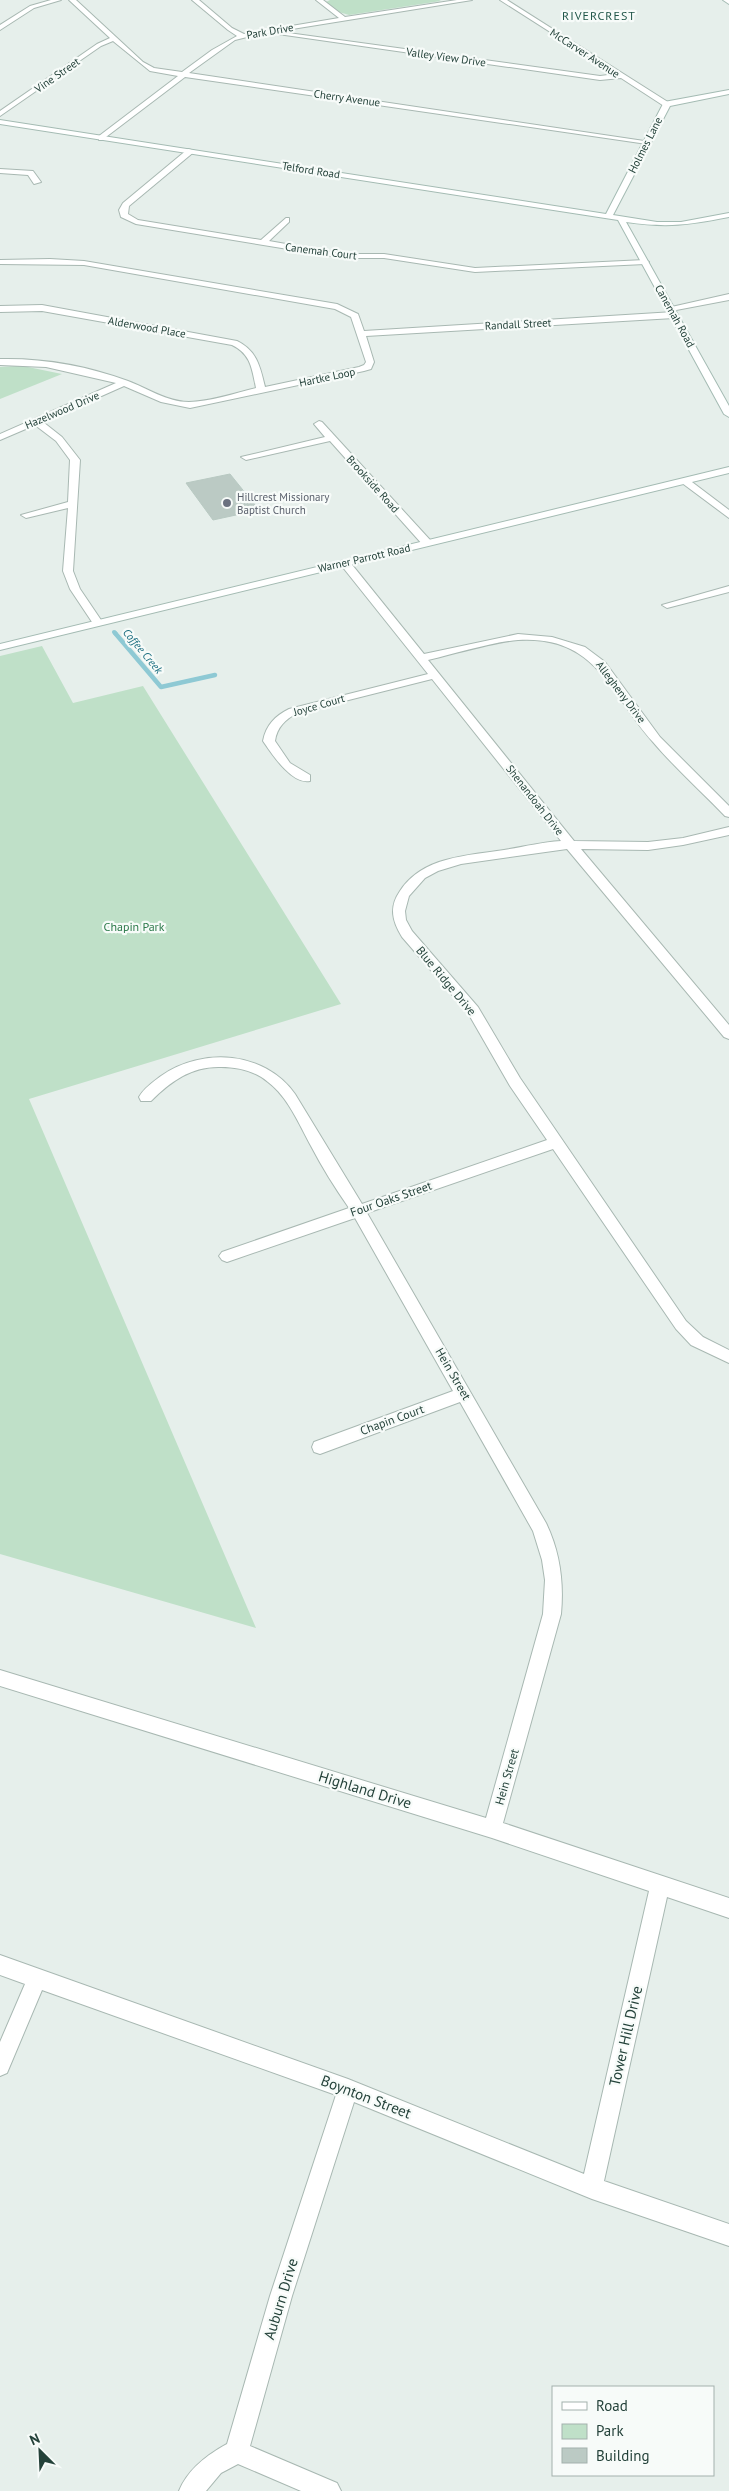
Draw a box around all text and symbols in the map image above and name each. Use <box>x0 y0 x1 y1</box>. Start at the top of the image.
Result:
district label: RIVERCREST <box>562 8 636 23</box>
street label: Park Drive <box>245 20 295 42</box>
street label: McCarver Avenue <box>547 25 623 81</box>
street label: Valley View Drive <box>404 44 487 70</box>
street label: Vine Street <box>31 54 82 96</box>
street label: Cherry Avenue <box>313 86 382 110</box>
street label: Holmes Lane <box>625 114 665 175</box>
street label: Telford Road <box>281 158 341 182</box>
street label: Canemah Court <box>284 240 358 262</box>
street label: Canemah Road <box>652 282 698 350</box>
street label: Alderwood Place <box>107 313 187 341</box>
street label: Randall Street <box>484 315 552 333</box>
street label: Hartke Loop <box>298 364 356 390</box>
street label: Hazelwood Drive <box>23 388 102 432</box>
street label: Brookside Road <box>344 452 403 516</box>
place label: Hillcrest Missionary Baptist Church <box>237 490 330 517</box>
marker: Hillcrest Missionary Baptist Church <box>221 497 233 509</box>
street label: Warner Parrott Road <box>316 541 412 575</box>
water label: Coffee Creek <box>120 626 167 677</box>
street label: Allegheny Drive <box>593 658 649 726</box>
street label: Joyce Court <box>291 691 347 719</box>
street label: Shenandoah Drive <box>503 762 567 838</box>
park label: Chapin Park <box>104 919 165 934</box>
street label: Blue Ridge Drive <box>413 943 480 1018</box>
street label: Four Oaks Street <box>348 1178 434 1219</box>
street label: Hein Street <box>432 1345 474 1403</box>
street label: Chapin Court <box>358 1401 426 1438</box>
street label: Hein Street <box>491 1747 522 1807</box>
street label: Highland Drive <box>316 1766 414 1813</box>
street label: Tower Hill Drive <box>605 1984 646 2088</box>
street label: Boynton Street <box>318 2071 414 2122</box>
street label: Auburn Drive <box>259 2256 302 2342</box>
legend <box>552 2386 714 2476</box>
text: Road <box>596 2396 628 2415</box>
text: Park <box>596 2421 624 2440</box>
north arrow <box>15 2426 65 2476</box>
text: N <box>27 2429 43 2449</box>
text: Building <box>596 2446 650 2465</box>

